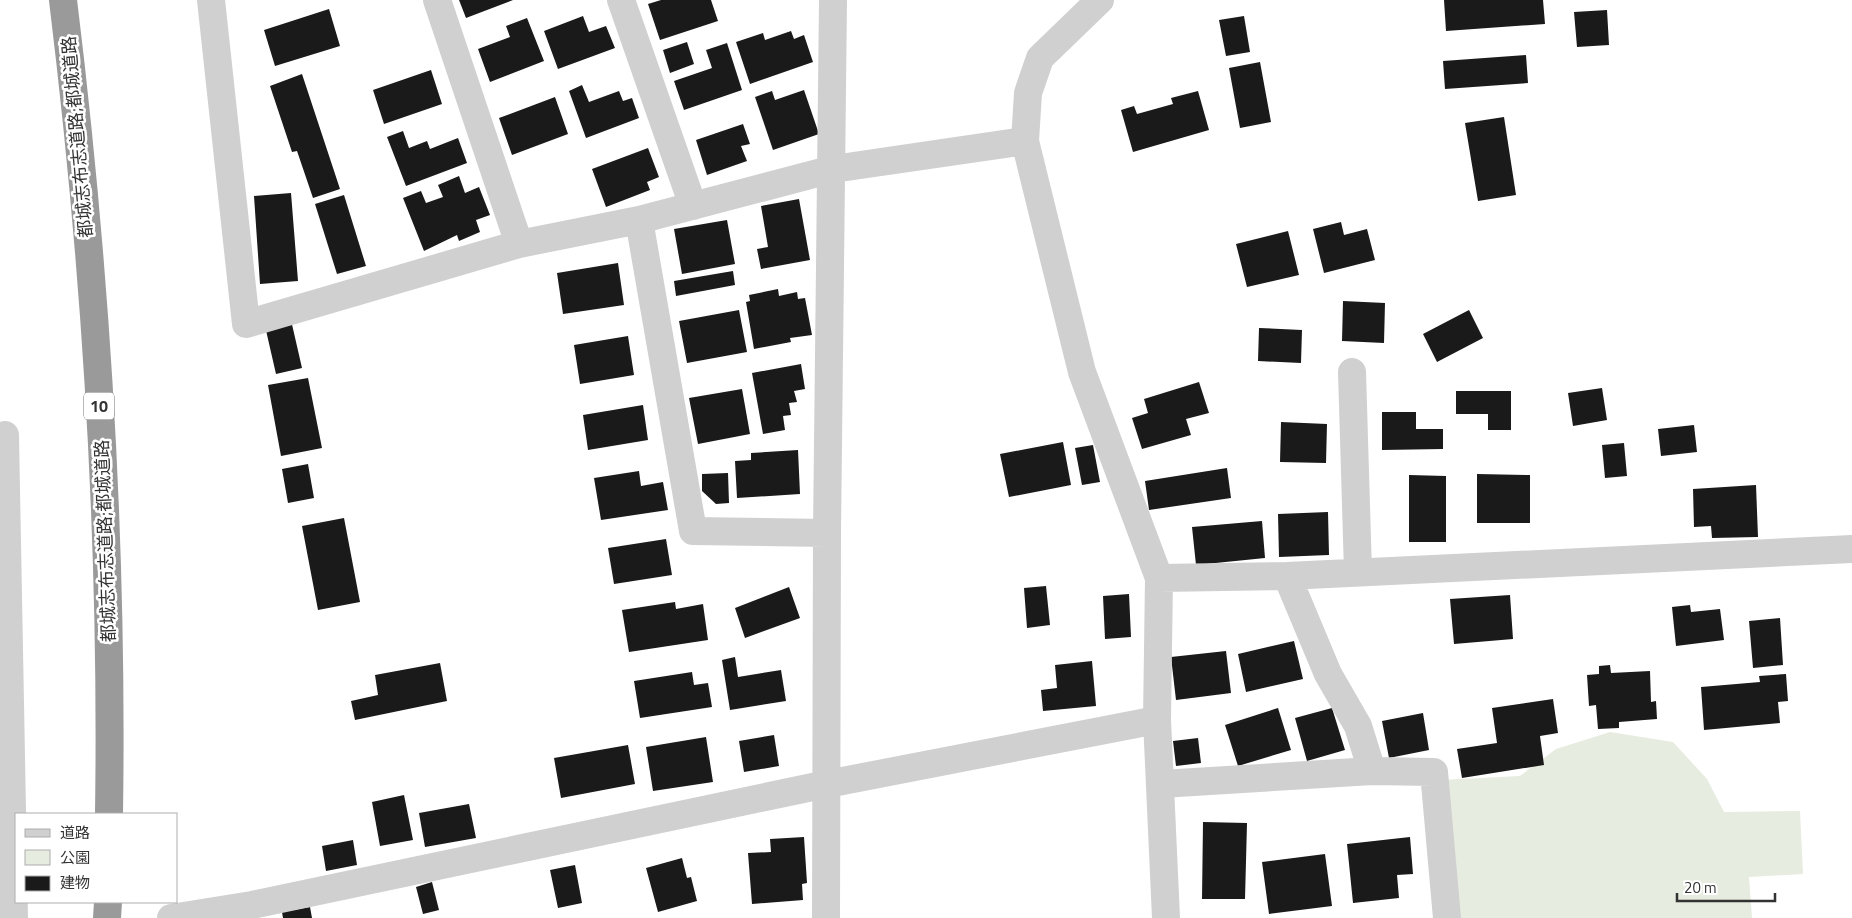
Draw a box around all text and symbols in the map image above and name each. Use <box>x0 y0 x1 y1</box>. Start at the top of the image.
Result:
street label: 都城志布志道路;都城道路 <box>55 35 99 239</box>
road number: 10 <box>84 392 114 420</box>
street label: 都城志布志道路;都城道路 <box>88 439 122 643</box>
legend <box>15 813 178 903</box>
text: 道路 <box>60 821 90 844</box>
text: 公園 <box>60 846 90 869</box>
scale bar <box>1677 870 1774 902</box>
text: 建物 <box>60 871 90 894</box>
text: 20 m <box>1684 876 1717 899</box>

